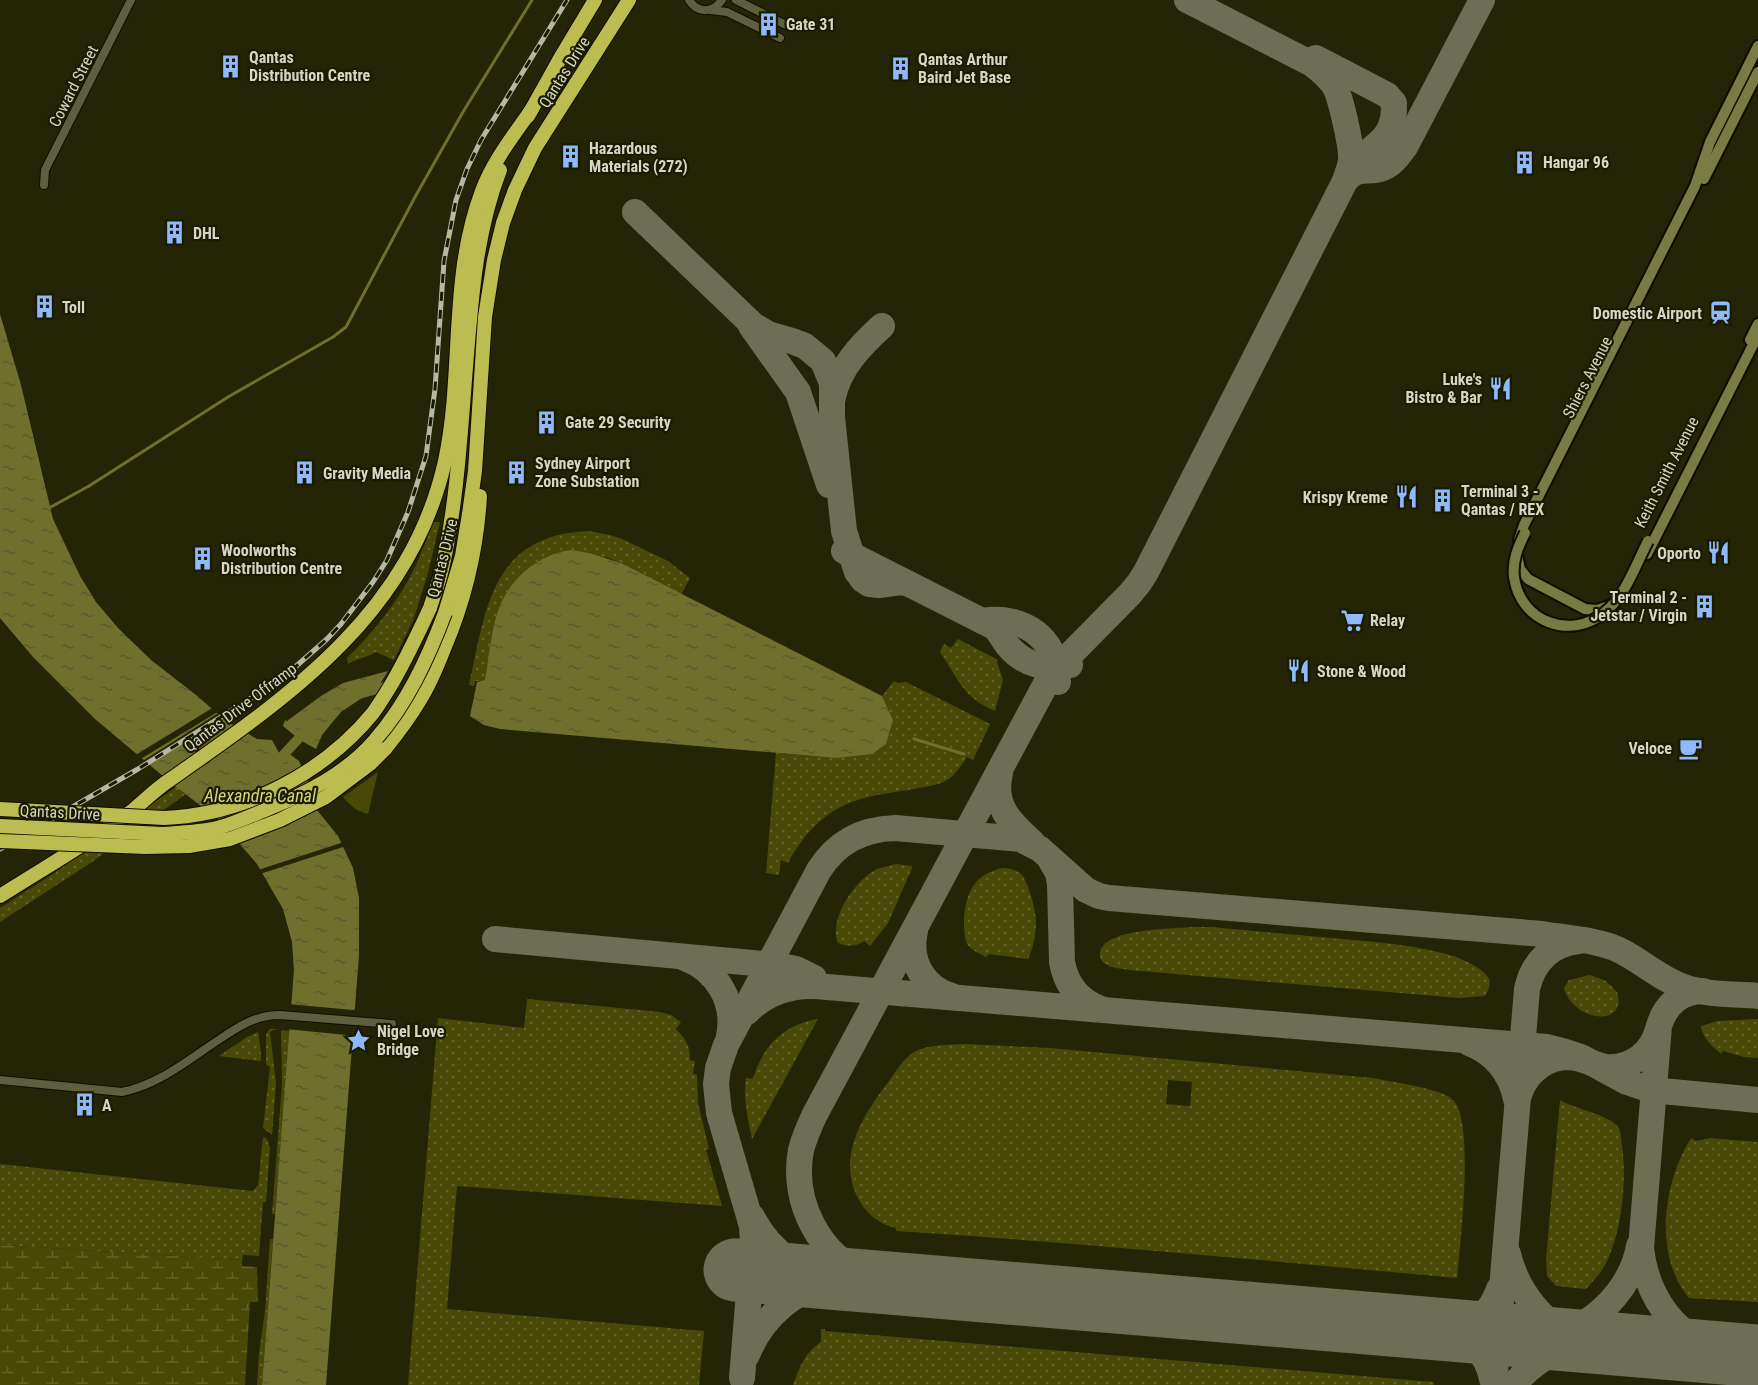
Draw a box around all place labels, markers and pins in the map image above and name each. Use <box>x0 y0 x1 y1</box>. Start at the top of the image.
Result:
building icon: Gate 31 <box>755 11 781 37</box>
place label: Gate 31 <box>786 15 835 34</box>
place label: Qantas Distribution Centre <box>249 48 371 85</box>
place label: Qantas Arthur Baird Jet Base <box>918 50 1011 87</box>
building icon: Qantas Distribution Centre <box>218 53 244 79</box>
building icon: Qantas Arthur Baird Jet Base <box>887 55 913 81</box>
place label: Hazardous Materials (272) <box>589 139 688 176</box>
building icon: Hazardous Materials (272) <box>558 144 584 170</box>
building icon: Hangar 96 <box>1512 149 1538 175</box>
place label: Hangar 96 <box>1543 153 1609 172</box>
building icon: DHL <box>162 220 188 246</box>
place label: DHL <box>193 224 220 243</box>
building icon: Toll <box>31 294 57 320</box>
place label: Toll <box>62 298 85 317</box>
station icon: Domestic Airport <box>1707 300 1733 326</box>
place label: Domestic Airport <box>1593 304 1702 323</box>
place label: Luke's Bistro & Bar <box>1405 370 1482 407</box>
restaurant icon: Luke's Bistro & Bar <box>1487 375 1513 401</box>
building icon: Gate 29 Security <box>534 409 560 435</box>
place label: Gate 29 Security <box>565 413 671 432</box>
place label: Sydney Airport Zone Substation <box>535 454 640 491</box>
building icon: Sydney Airport Zone Substation <box>504 459 530 485</box>
building icon: Gravity Media <box>292 460 318 486</box>
place label: Gravity Media <box>323 464 412 483</box>
place label: Terminal 3 - Qantas / REX <box>1461 482 1544 519</box>
restaurant icon: Krispy Kreme <box>1393 484 1419 510</box>
building icon: Terminal 3 - Qantas / REX <box>1430 487 1456 513</box>
place label: Krispy Kreme <box>1303 488 1388 507</box>
restaurant icon: Oporto <box>1706 540 1732 566</box>
place label: Woolworths Distribution Centre <box>221 541 343 578</box>
place label: Oporto <box>1657 544 1701 563</box>
building icon: Woolworths Distribution Centre <box>190 546 216 572</box>
place label: Terminal 2 - Jetstar / Virgin <box>1591 588 1687 625</box>
building icon: Terminal 2 - Jetstar / Virgin <box>1692 593 1718 619</box>
supermarket icon: Relay <box>1339 607 1365 633</box>
place label: Relay <box>1370 611 1405 630</box>
restaurant icon: Stone & Wood <box>1286 658 1312 684</box>
place label: Stone & Wood <box>1317 662 1406 681</box>
cafe icon: Veloce <box>1677 735 1703 761</box>
place label: Veloce <box>1628 739 1672 758</box>
place label: Nigel Love Bridge <box>377 1022 445 1059</box>
place icon: Nigel Love Bridge <box>346 1027 372 1053</box>
building icon: A <box>71 1092 97 1118</box>
place label: A <box>102 1096 112 1115</box>

